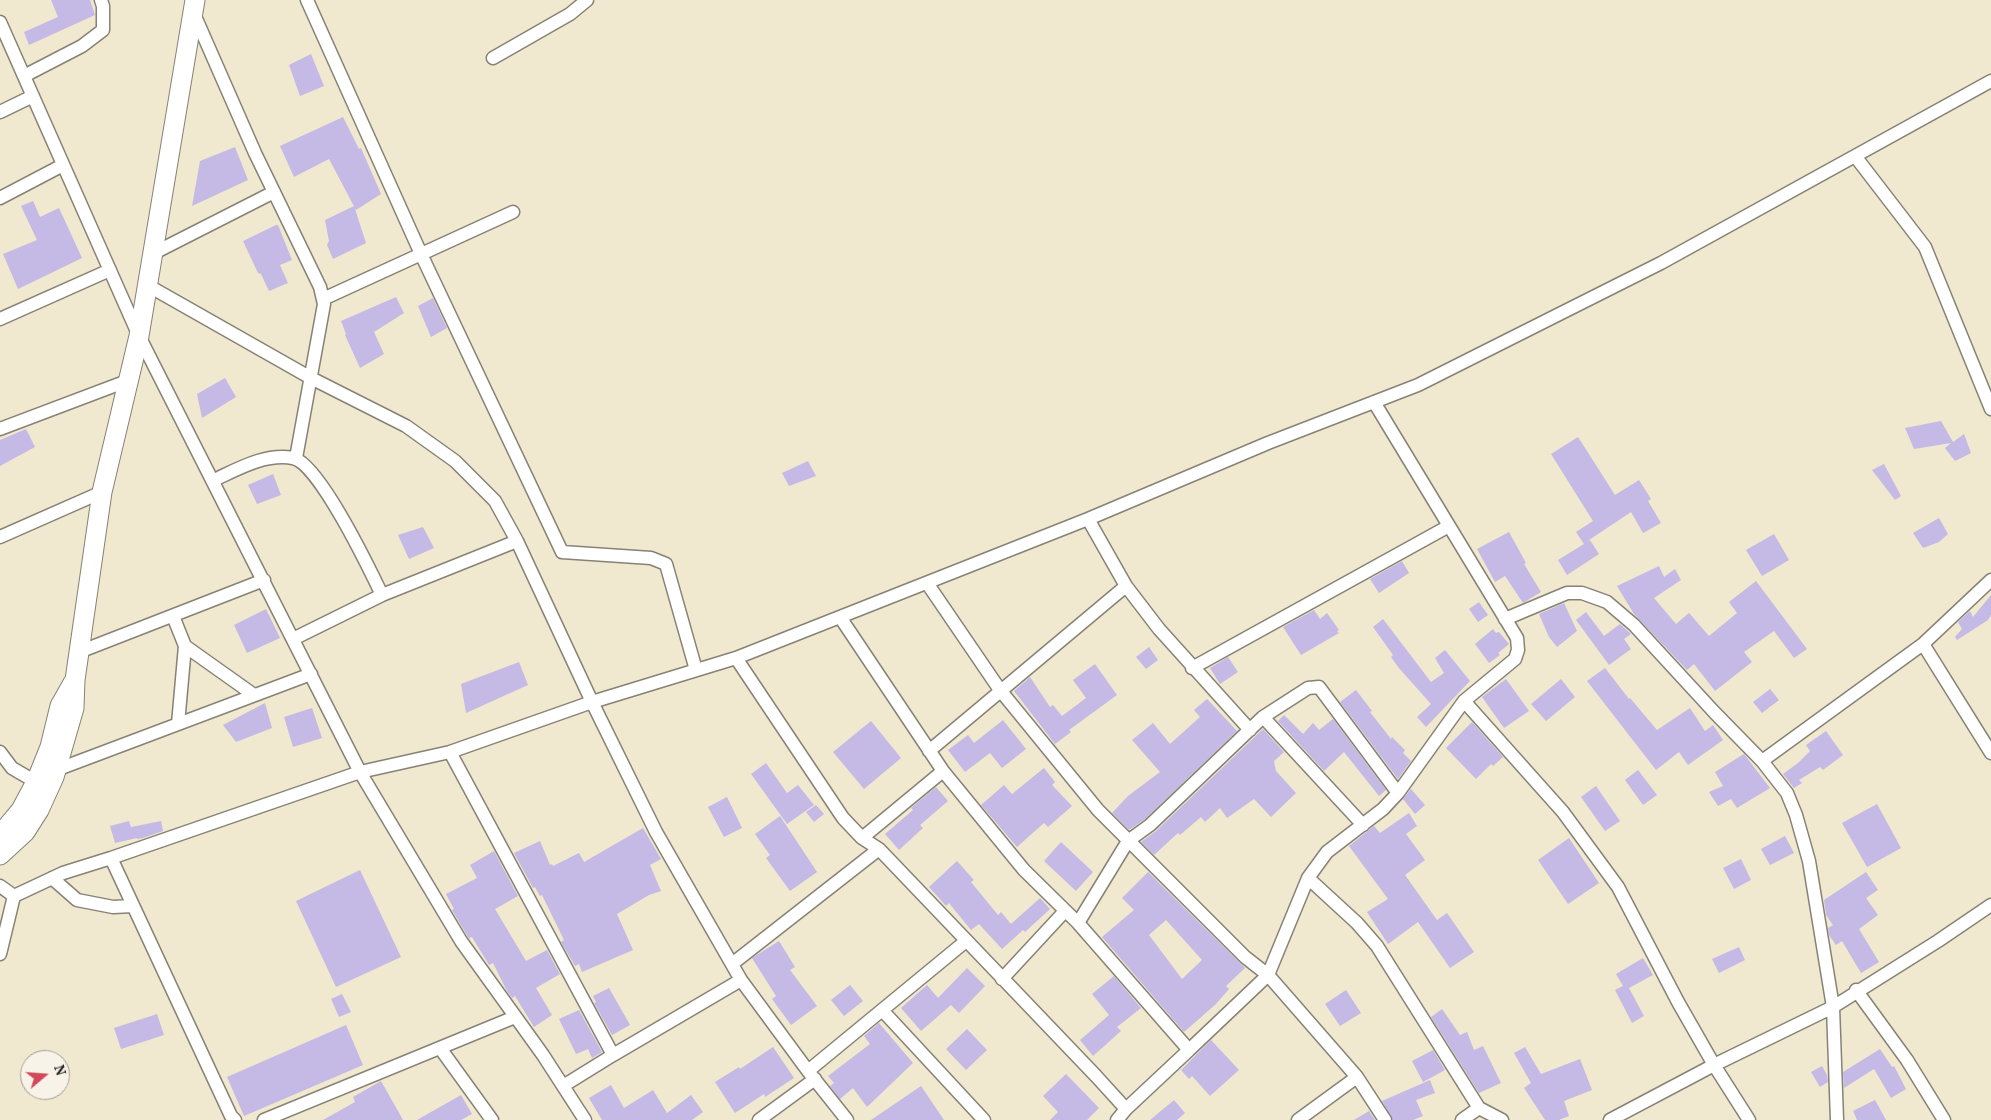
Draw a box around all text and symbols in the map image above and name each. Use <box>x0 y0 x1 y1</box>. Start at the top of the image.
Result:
north arrow <box>20 1050 70 1100</box>
text: N <box>48 1063 69 1078</box>

